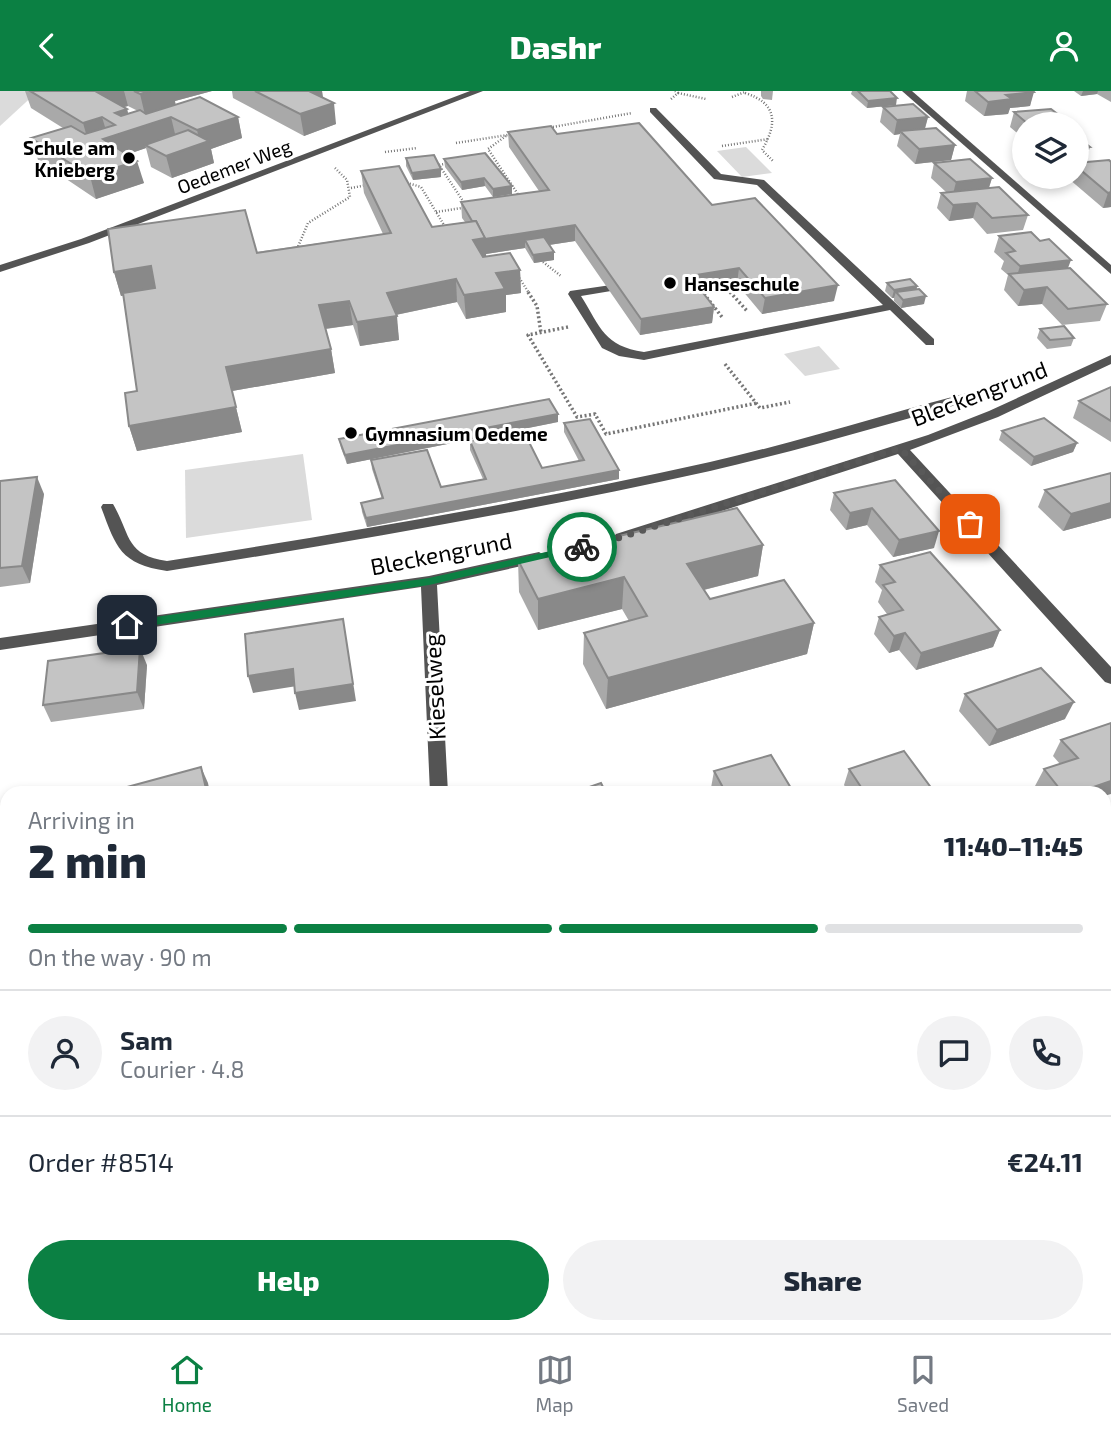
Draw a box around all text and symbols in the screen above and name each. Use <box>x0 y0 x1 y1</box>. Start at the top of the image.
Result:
icon: back <box>28 27 66 65</box>
text: Dashr <box>510 27 601 65</box>
icon: person <box>1045 27 1083 65</box>
map controls <box>1012 112 1089 189</box>
button: layers <box>1012 112 1089 189</box>
street label: Oedemer Weg <box>174 134 295 198</box>
place label: Schule am Knieberg <box>23 136 115 181</box>
marker: Schule am Knieberg <box>121 150 137 166</box>
place label: Hanseschule <box>684 272 800 295</box>
marker: Hanseschule <box>662 275 678 291</box>
street label: Bleckengrund <box>907 354 1051 432</box>
place label: Gymnasium Oedeme <box>365 422 548 446</box>
marker: Gymnasium Oedeme <box>343 425 359 441</box>
pin <box>940 494 1000 554</box>
icon: bag <box>951 505 989 543</box>
courier <box>547 512 617 582</box>
street label: Bleckengrund <box>368 526 514 580</box>
icon: bike <box>563 528 601 566</box>
pin <box>97 595 157 655</box>
icon: home <box>108 606 146 644</box>
street label: Kieselweg <box>417 633 451 741</box>
text: Arriving in <box>28 806 135 834</box>
text: 11:40–11:45 <box>944 830 1083 861</box>
text: 2 min <box>28 832 147 887</box>
text: On the way · 90 m <box>28 943 212 971</box>
button: person <box>28 1016 102 1090</box>
button: chat <box>917 1016 991 1090</box>
button: phone <box>1009 1016 1083 1090</box>
text: Sam <box>120 1024 173 1055</box>
text: Courier · 4.8 <box>120 1055 244 1083</box>
text: Order #8514 <box>28 1146 174 1177</box>
text: €24.11 <box>1007 1146 1083 1177</box>
button: Help <box>28 1240 549 1320</box>
button: Share <box>563 1240 1083 1320</box>
tab: Home <box>162 1351 212 1416</box>
tab: Map <box>536 1351 574 1416</box>
tab: Saved <box>897 1351 949 1416</box>

